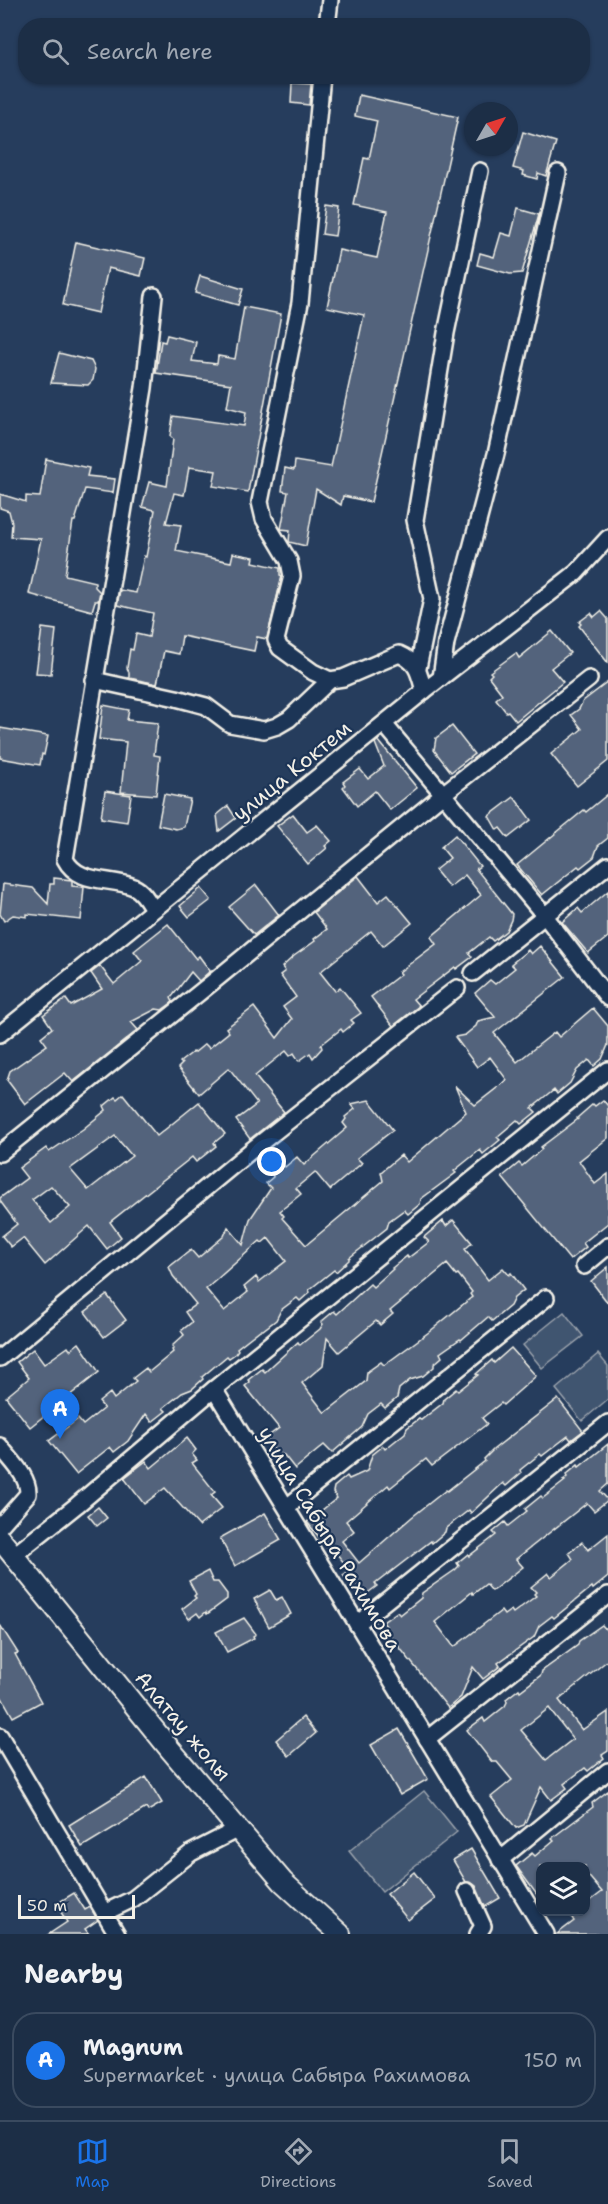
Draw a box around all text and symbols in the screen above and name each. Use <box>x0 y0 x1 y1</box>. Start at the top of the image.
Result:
search box <box>18 18 590 84</box>
icon: search <box>39 35 72 68</box>
text: Search here <box>87 37 213 66</box>
north arrow <box>464 102 518 156</box>
street label: улица Коктем <box>227 714 357 828</box>
your location <box>257 1147 286 1176</box>
pin: A <box>40 1390 80 1439</box>
street label: улица Сабыра Рахимова <box>251 1421 409 1657</box>
street label: Алатау жолы <box>129 1665 237 1787</box>
map controls <box>536 1862 590 1916</box>
button: layers <box>536 1862 590 1916</box>
scale bar <box>18 1892 135 1920</box>
text: 50 m <box>27 1895 67 1916</box>
text: Nearby <box>24 1956 123 1991</box>
text: Magnum <box>83 2033 183 2062</box>
text: A <box>38 2047 53 2073</box>
text: 150 m <box>524 2047 582 2073</box>
text: Supermarket · улица Сабыра Рахимова <box>83 2062 470 2088</box>
tab: Map <box>75 2135 110 2192</box>
tab: Directions <box>260 2135 337 2192</box>
tab: Saved <box>487 2135 533 2192</box>

